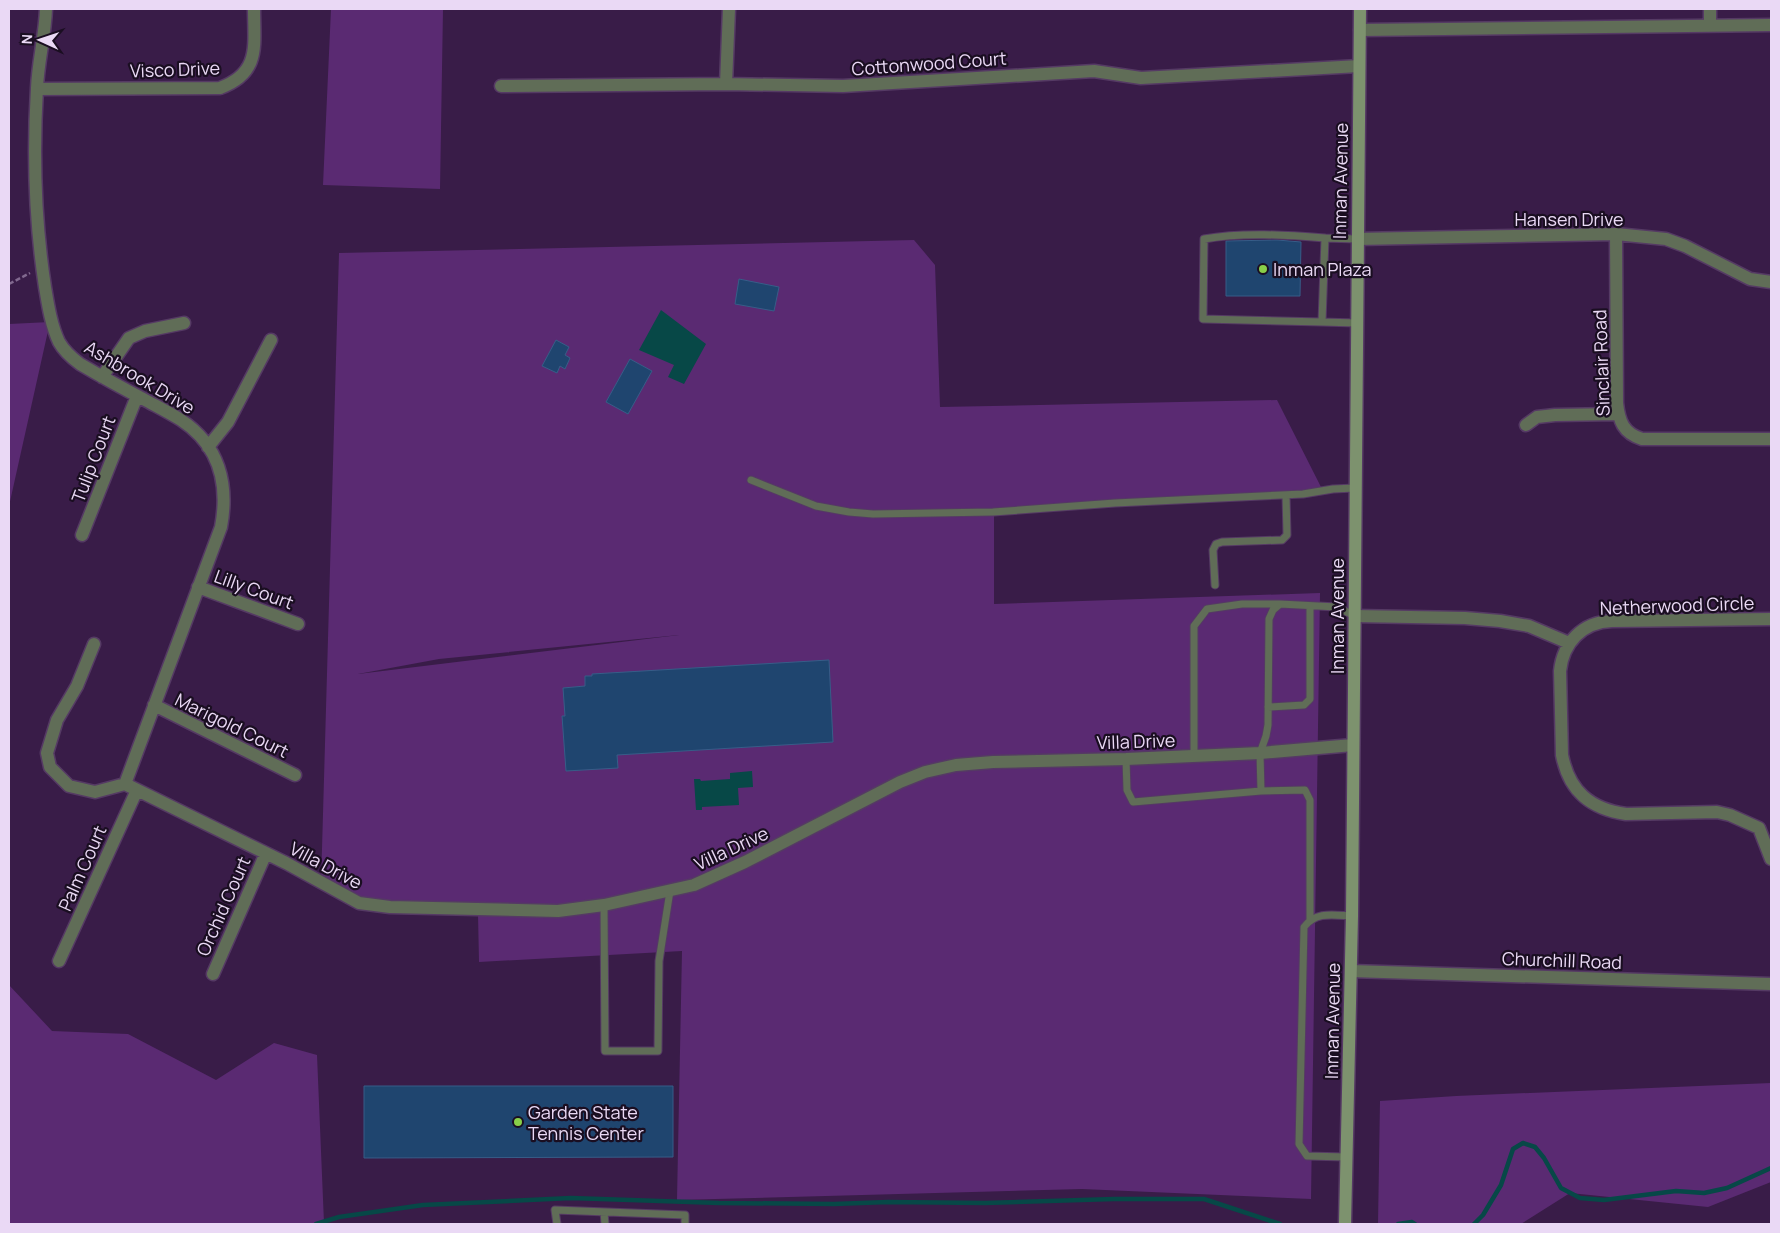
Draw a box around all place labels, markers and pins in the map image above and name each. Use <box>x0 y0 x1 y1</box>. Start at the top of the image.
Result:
place label: Inman Plaza <box>1273 257 1372 281</box>
marker: Inman Plaza <box>1257 263 1269 275</box>
place label: Garden State Tennis Center <box>528 1100 644 1145</box>
marker: Garden State Tennis Center <box>512 1116 524 1128</box>

